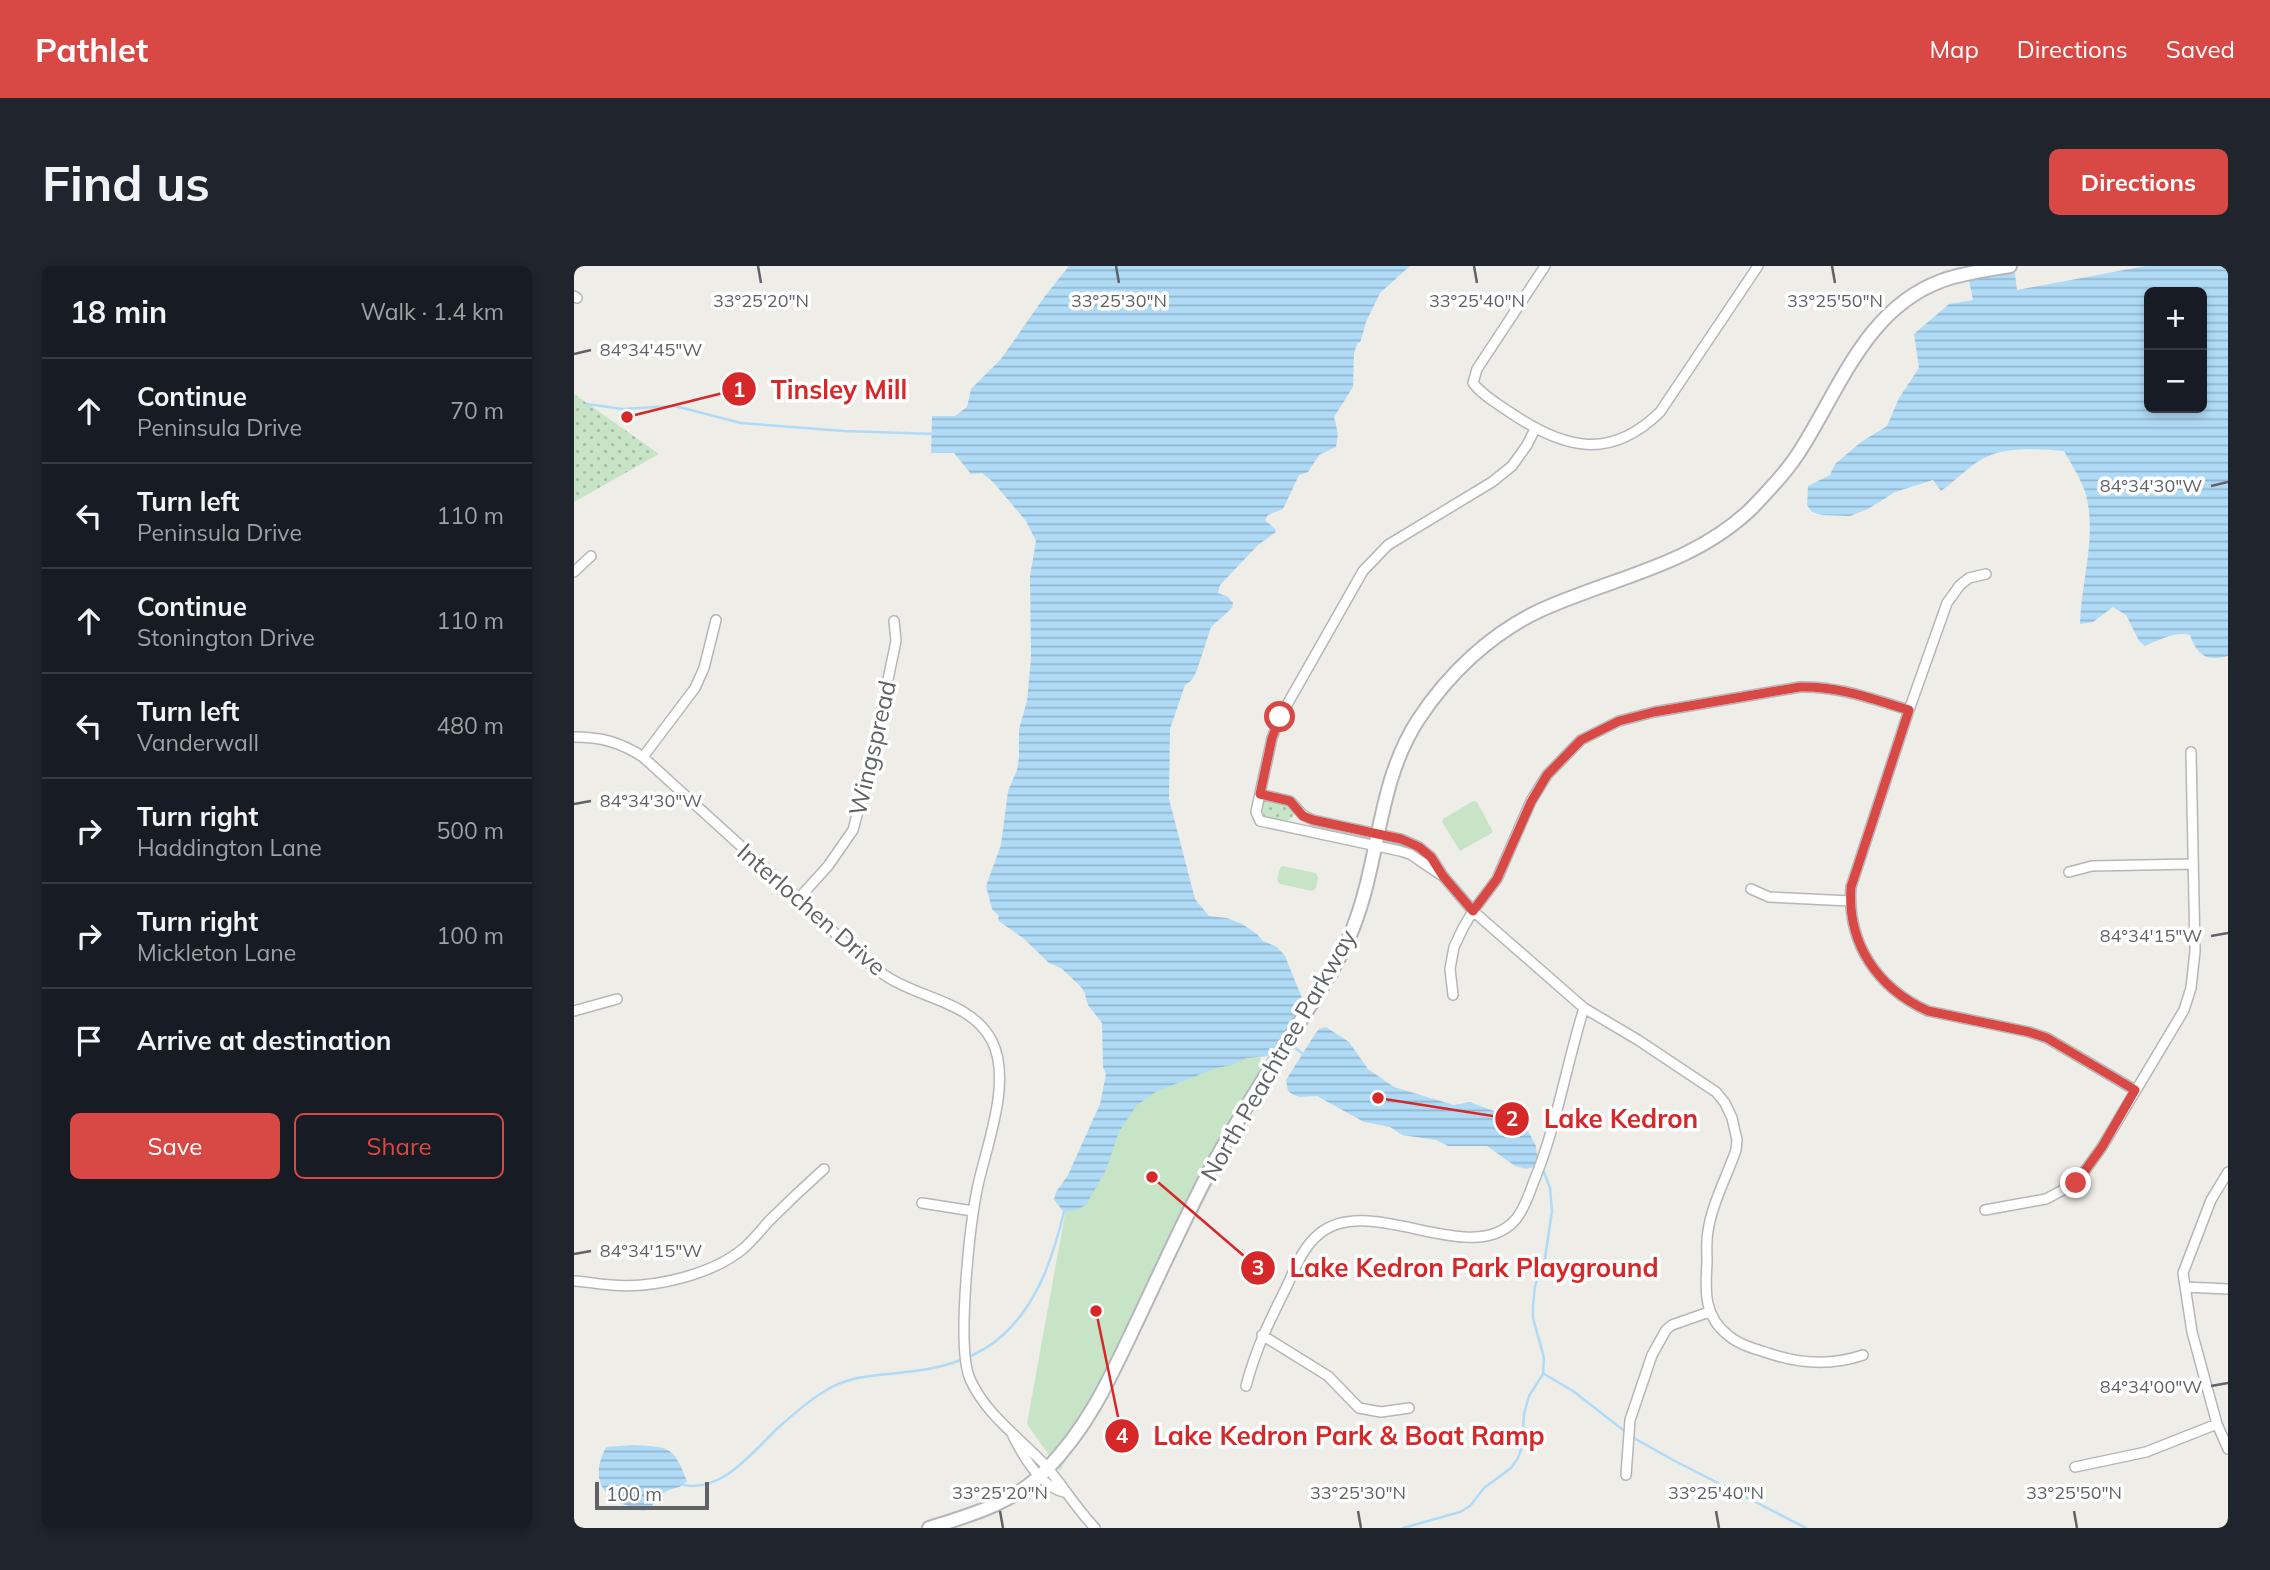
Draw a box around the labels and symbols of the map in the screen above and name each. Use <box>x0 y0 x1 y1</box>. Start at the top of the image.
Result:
text: 33°25'20"N <box>713 289 809 312</box>
text: 33°25'30"N <box>1071 289 1167 312</box>
text: 33°25'40"N <box>1429 289 1525 312</box>
text: 33°25'50"N <box>1787 289 1883 312</box>
text: 84°34'45"W <box>600 338 702 361</box>
callout: Tinsley Mill <box>722 366 921 413</box>
text: Tinsley Mill <box>771 373 907 406</box>
text: 1 <box>733 376 745 402</box>
text: 84°34'30"W <box>2100 474 2202 497</box>
street label: Wingspread <box>842 678 902 818</box>
route start <box>1264 701 1295 732</box>
text: 84°34'30"W <box>600 789 702 812</box>
street label: Interlochen Drive <box>732 836 892 982</box>
street label: North Peachtree Parkway <box>1194 924 1362 1186</box>
text: 84°34'15"W <box>2100 924 2202 947</box>
callout: Lake Kedron <box>1495 1095 1713 1142</box>
text: Lake Kedron <box>1544 1102 1698 1135</box>
text: 2 <box>1506 1105 1518 1131</box>
route end <box>2060 1167 2091 1198</box>
text: 84°34'15"W <box>600 1239 702 1262</box>
callout: Lake Kedron Park Playground <box>1241 1244 1673 1291</box>
text: Lake Kedron Park Playground <box>1289 1251 1659 1284</box>
text: 3 <box>1252 1254 1264 1280</box>
text: 84°34'00"W <box>2100 1375 2202 1398</box>
callout: Lake Kedron Park & Boat Ramp <box>1104 1412 1559 1459</box>
text: Lake Kedron Park & Boat Ramp <box>1153 1419 1545 1452</box>
text: 4 <box>1116 1422 1129 1448</box>
scale bar <box>595 1479 709 1511</box>
text: 33°25'20"N <box>952 1481 1048 1504</box>
text: 33°25'30"N <box>1310 1481 1406 1504</box>
text: 33°25'40"N <box>1668 1481 1764 1504</box>
text: 33°25'50"N <box>2026 1481 2122 1504</box>

